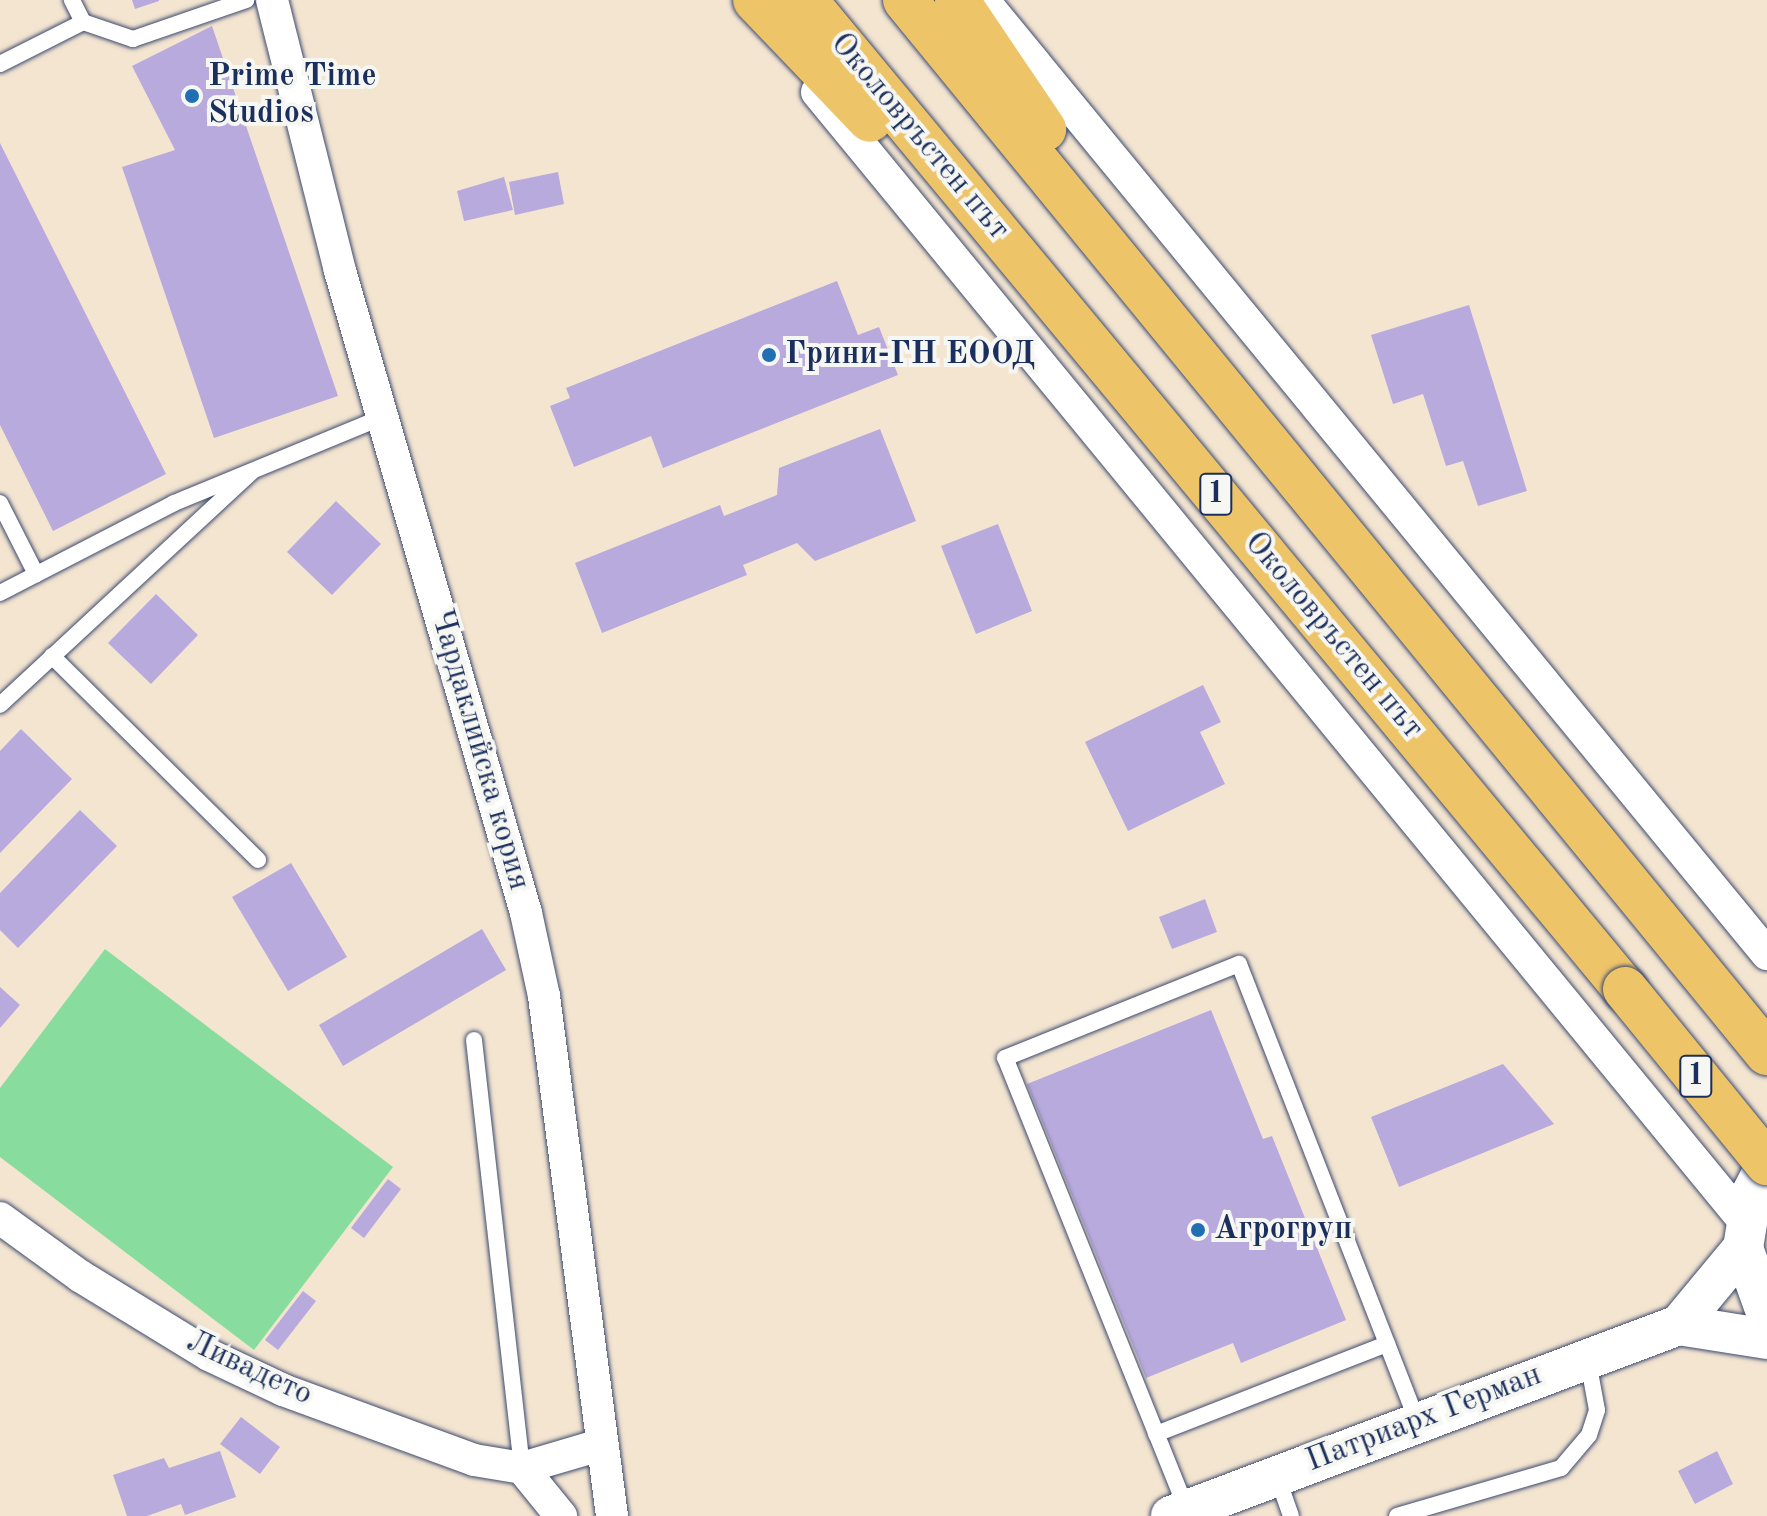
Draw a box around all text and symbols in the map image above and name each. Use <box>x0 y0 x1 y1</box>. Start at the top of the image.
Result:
street label: Околовръстен път <box>821 26 1017 248</box>
place label: Prime Time Studios <box>208 59 377 134</box>
marker: Prime Time Studios <box>183 87 201 105</box>
place label: Грини-ГН ЕООД <box>785 336 1035 374</box>
marker: Грини-ГН ЕООД <box>760 346 778 364</box>
road number: 1 <box>1198 468 1234 520</box>
street label: Околовръстен път <box>1235 525 1431 747</box>
street label: Чардаклийска кория <box>421 605 537 895</box>
road number: 1 <box>1678 1050 1714 1102</box>
place label: Агрогруп <box>1214 1211 1352 1249</box>
marker: Агрогруп <box>1189 1221 1207 1239</box>
street label: Ливадето <box>180 1323 318 1415</box>
street label: Патриарх Герман <box>1301 1357 1547 1481</box>

